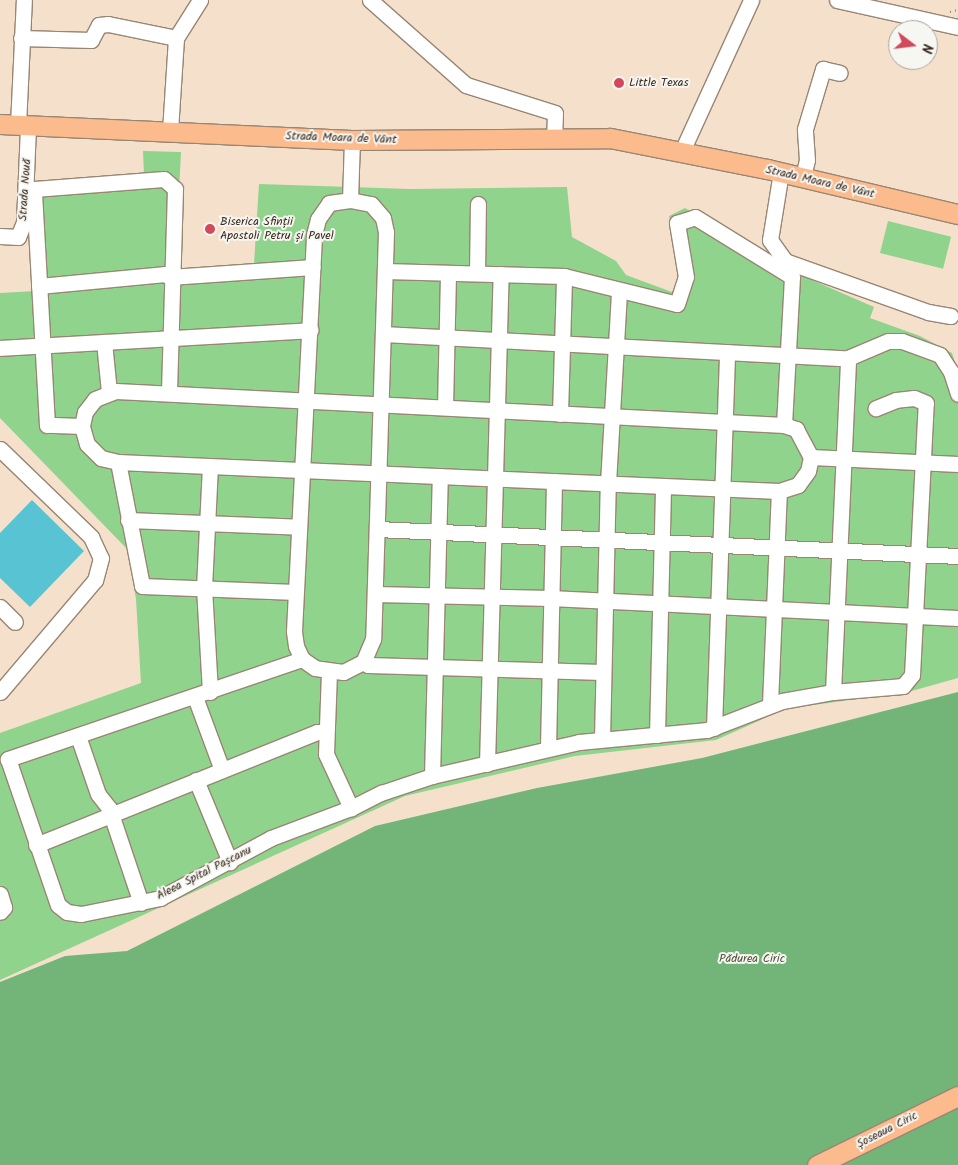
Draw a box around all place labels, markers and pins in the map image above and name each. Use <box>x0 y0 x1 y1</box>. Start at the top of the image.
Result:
place label: Little Texas <box>629 76 689 90</box>
marker: Little Texas <box>613 77 625 89</box>
place label: Biserica Sfinții Apostoli Petru și Pavel <box>220 215 334 243</box>
marker: Biserica Sfinții Apostoli Petru și Pavel <box>204 223 216 235</box>

